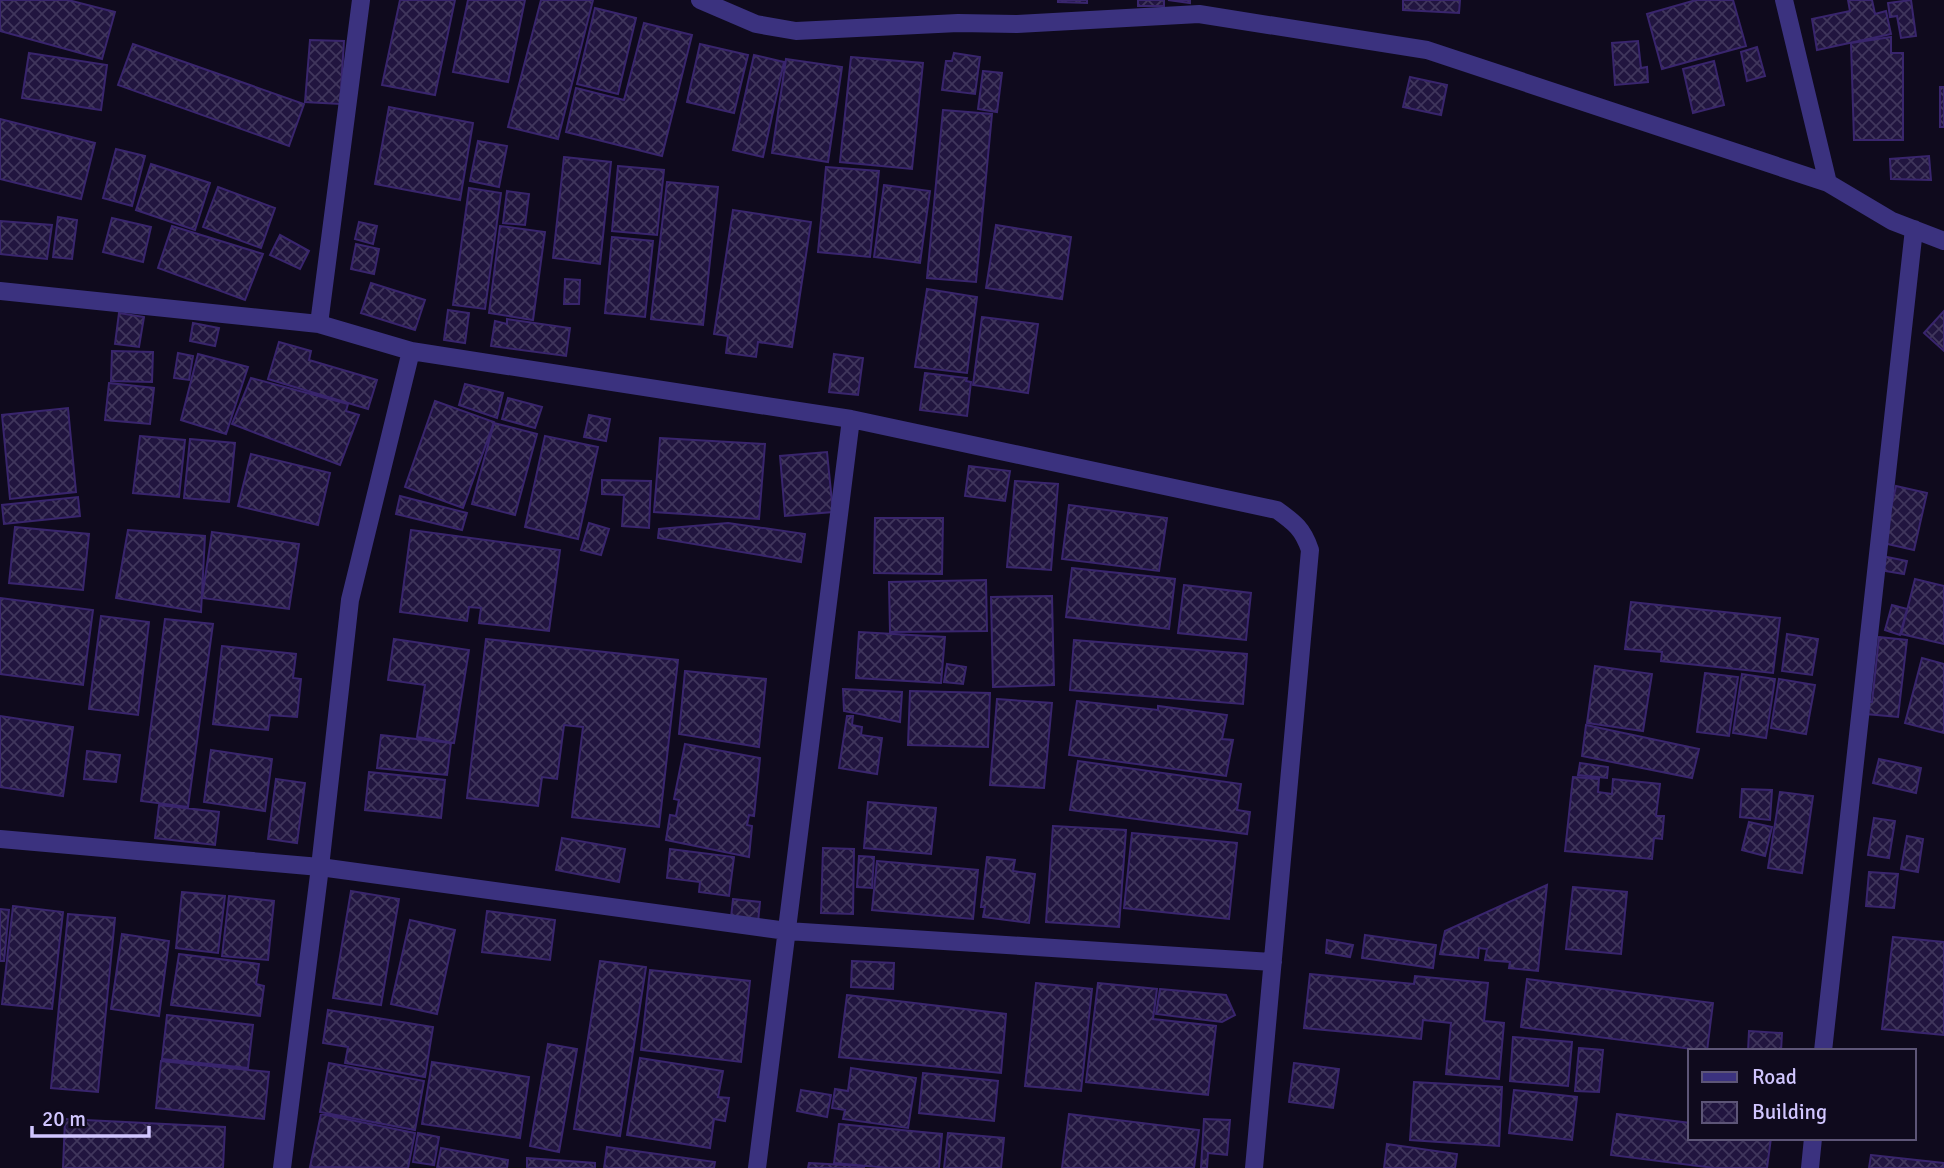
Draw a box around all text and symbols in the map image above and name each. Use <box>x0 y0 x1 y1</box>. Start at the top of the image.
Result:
legend <box>1688 1049 1916 1140</box>
text: Road <box>1752 1064 1797 1090</box>
scale bar <box>32 1094 149 1138</box>
text: Building <box>1752 1099 1827 1125</box>
text: 20 m <box>42 1106 86 1132</box>

